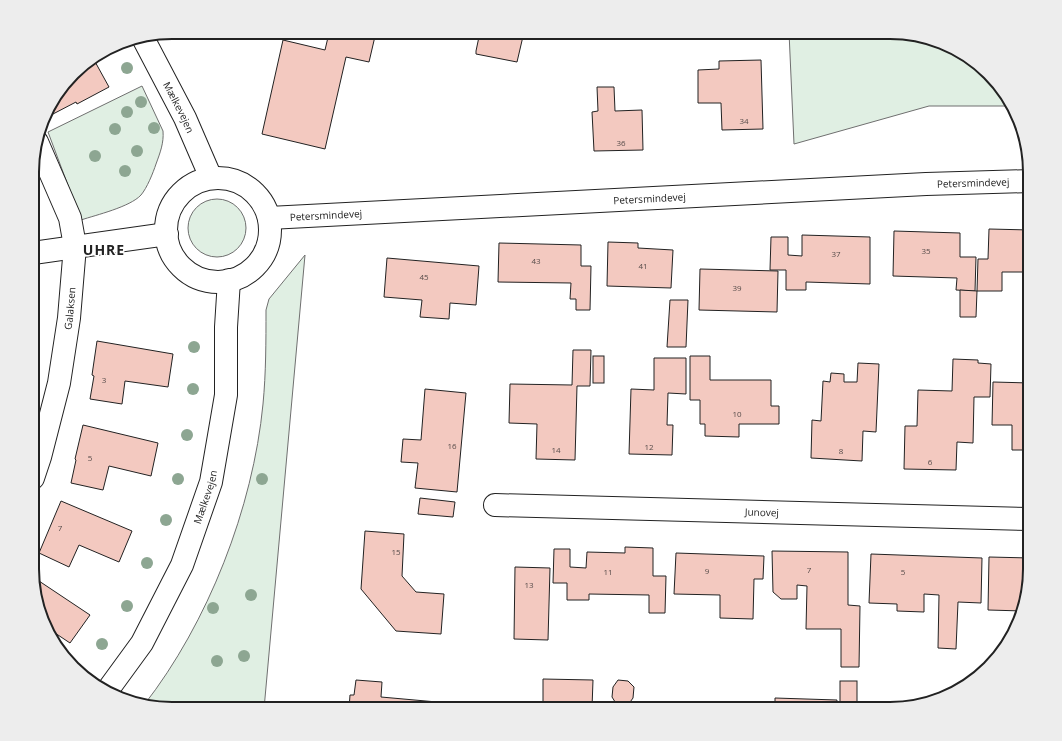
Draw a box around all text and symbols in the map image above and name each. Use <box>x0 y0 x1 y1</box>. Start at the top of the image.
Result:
street label: Mælkevejen <box>160 79 198 135</box>
house number: 34 <box>739 115 749 126</box>
house number: 36 <box>616 137 626 148</box>
street label: Petersmindevej <box>937 175 1010 191</box>
street label: Petersmindevej <box>613 189 686 207</box>
street label: Petersmindevej <box>289 206 363 224</box>
district label: UHRE <box>83 240 125 259</box>
house number: 35 <box>921 245 931 256</box>
house number: 37 <box>831 248 841 259</box>
house number: 43 <box>531 255 541 266</box>
house number: 41 <box>638 260 648 271</box>
house number: 45 <box>419 271 429 282</box>
house number: 39 <box>732 282 742 293</box>
street label: Galaksen <box>60 286 79 331</box>
house number: 3 <box>102 374 107 385</box>
house number: 10 <box>732 408 742 419</box>
house number: 16 <box>447 440 457 451</box>
house number: 12 <box>644 441 654 452</box>
house number: 14 <box>551 444 561 455</box>
house number: 8 <box>839 445 844 456</box>
house number: 5 <box>88 452 93 463</box>
house number: 6 <box>928 456 933 467</box>
street label: Mælkevejen <box>190 469 220 526</box>
street label: Junovej <box>744 505 779 519</box>
house number: 7 <box>58 522 63 533</box>
house number: 15 <box>391 546 401 557</box>
house number: 7 <box>807 564 812 575</box>
house number: 9 <box>705 565 710 576</box>
house number: 11 <box>603 566 613 577</box>
house number: 5 <box>901 566 906 577</box>
house number: 13 <box>524 579 534 590</box>

